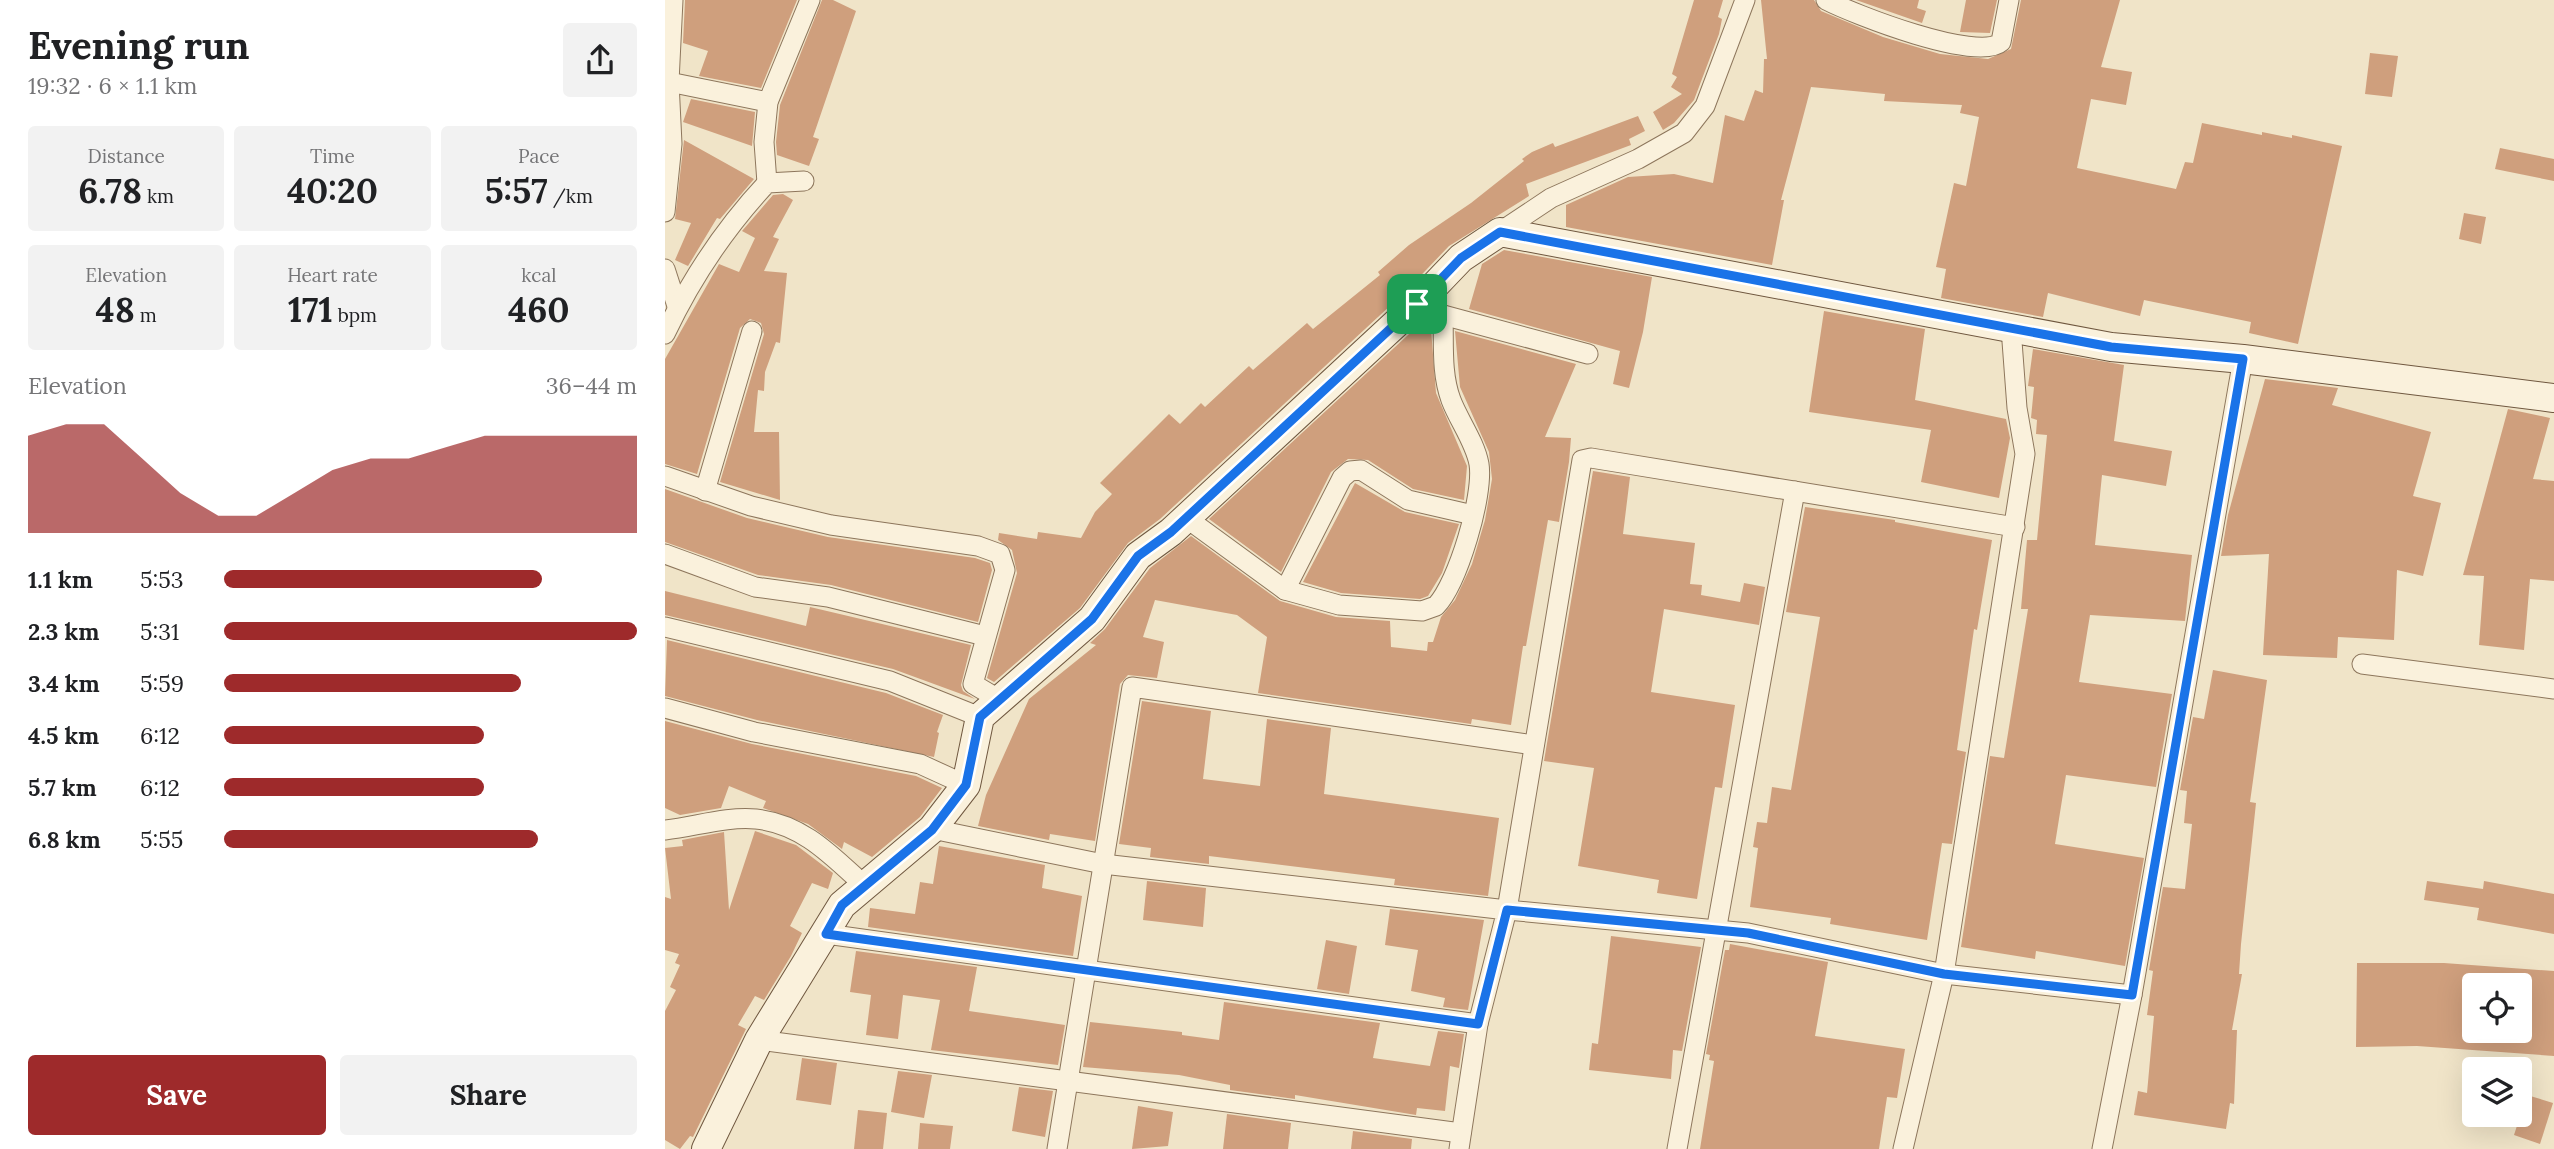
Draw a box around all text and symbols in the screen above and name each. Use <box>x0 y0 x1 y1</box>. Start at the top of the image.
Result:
text: Evening run <box>28 21 250 69</box>
button: share <box>563 23 637 97</box>
text: 19:32 · 6 × 1.1 km <box>28 71 197 100</box>
text: Distance <box>88 144 165 168</box>
text: Time <box>310 144 355 168</box>
text: Pace <box>518 144 560 168</box>
text: 6.78 <box>78 168 142 213</box>
text: 40:20 <box>287 168 378 213</box>
text: 5:57 <box>485 168 548 213</box>
text: km <box>142 184 174 208</box>
text: /km <box>548 184 593 208</box>
text: Elevation <box>85 263 167 287</box>
text: Heart rate <box>287 263 378 287</box>
text: kcal <box>521 263 556 287</box>
pin <box>1387 274 1447 334</box>
icon: arrive <box>1398 285 1436 323</box>
text: 48 <box>96 287 135 332</box>
text: 171 <box>288 287 333 332</box>
text: 460 <box>508 287 570 332</box>
text: m <box>135 303 157 327</box>
text: bpm <box>333 303 377 327</box>
text: Elevation <box>28 371 127 400</box>
text: 36–44 m <box>546 371 637 400</box>
text: 1.1 km <box>28 565 93 594</box>
text: 5:53 <box>140 565 184 594</box>
text: 2.3 km <box>28 617 99 646</box>
text: 5:31 <box>140 617 179 646</box>
text: 3.4 km <box>28 669 100 698</box>
text: 5:59 <box>140 669 184 698</box>
text: 4.5 km <box>28 721 99 750</box>
text: 6:12 <box>140 721 180 750</box>
text: 5.7 km <box>28 773 97 802</box>
text: 6:12 <box>140 773 180 802</box>
text: 6.8 km <box>28 825 101 854</box>
text: 5:55 <box>140 825 183 854</box>
map controls <box>2462 973 2532 1127</box>
button: locate <box>2462 973 2532 1043</box>
button: Save <box>28 1055 326 1135</box>
button: Share <box>340 1055 637 1135</box>
button: layers <box>2462 1057 2532 1127</box>

